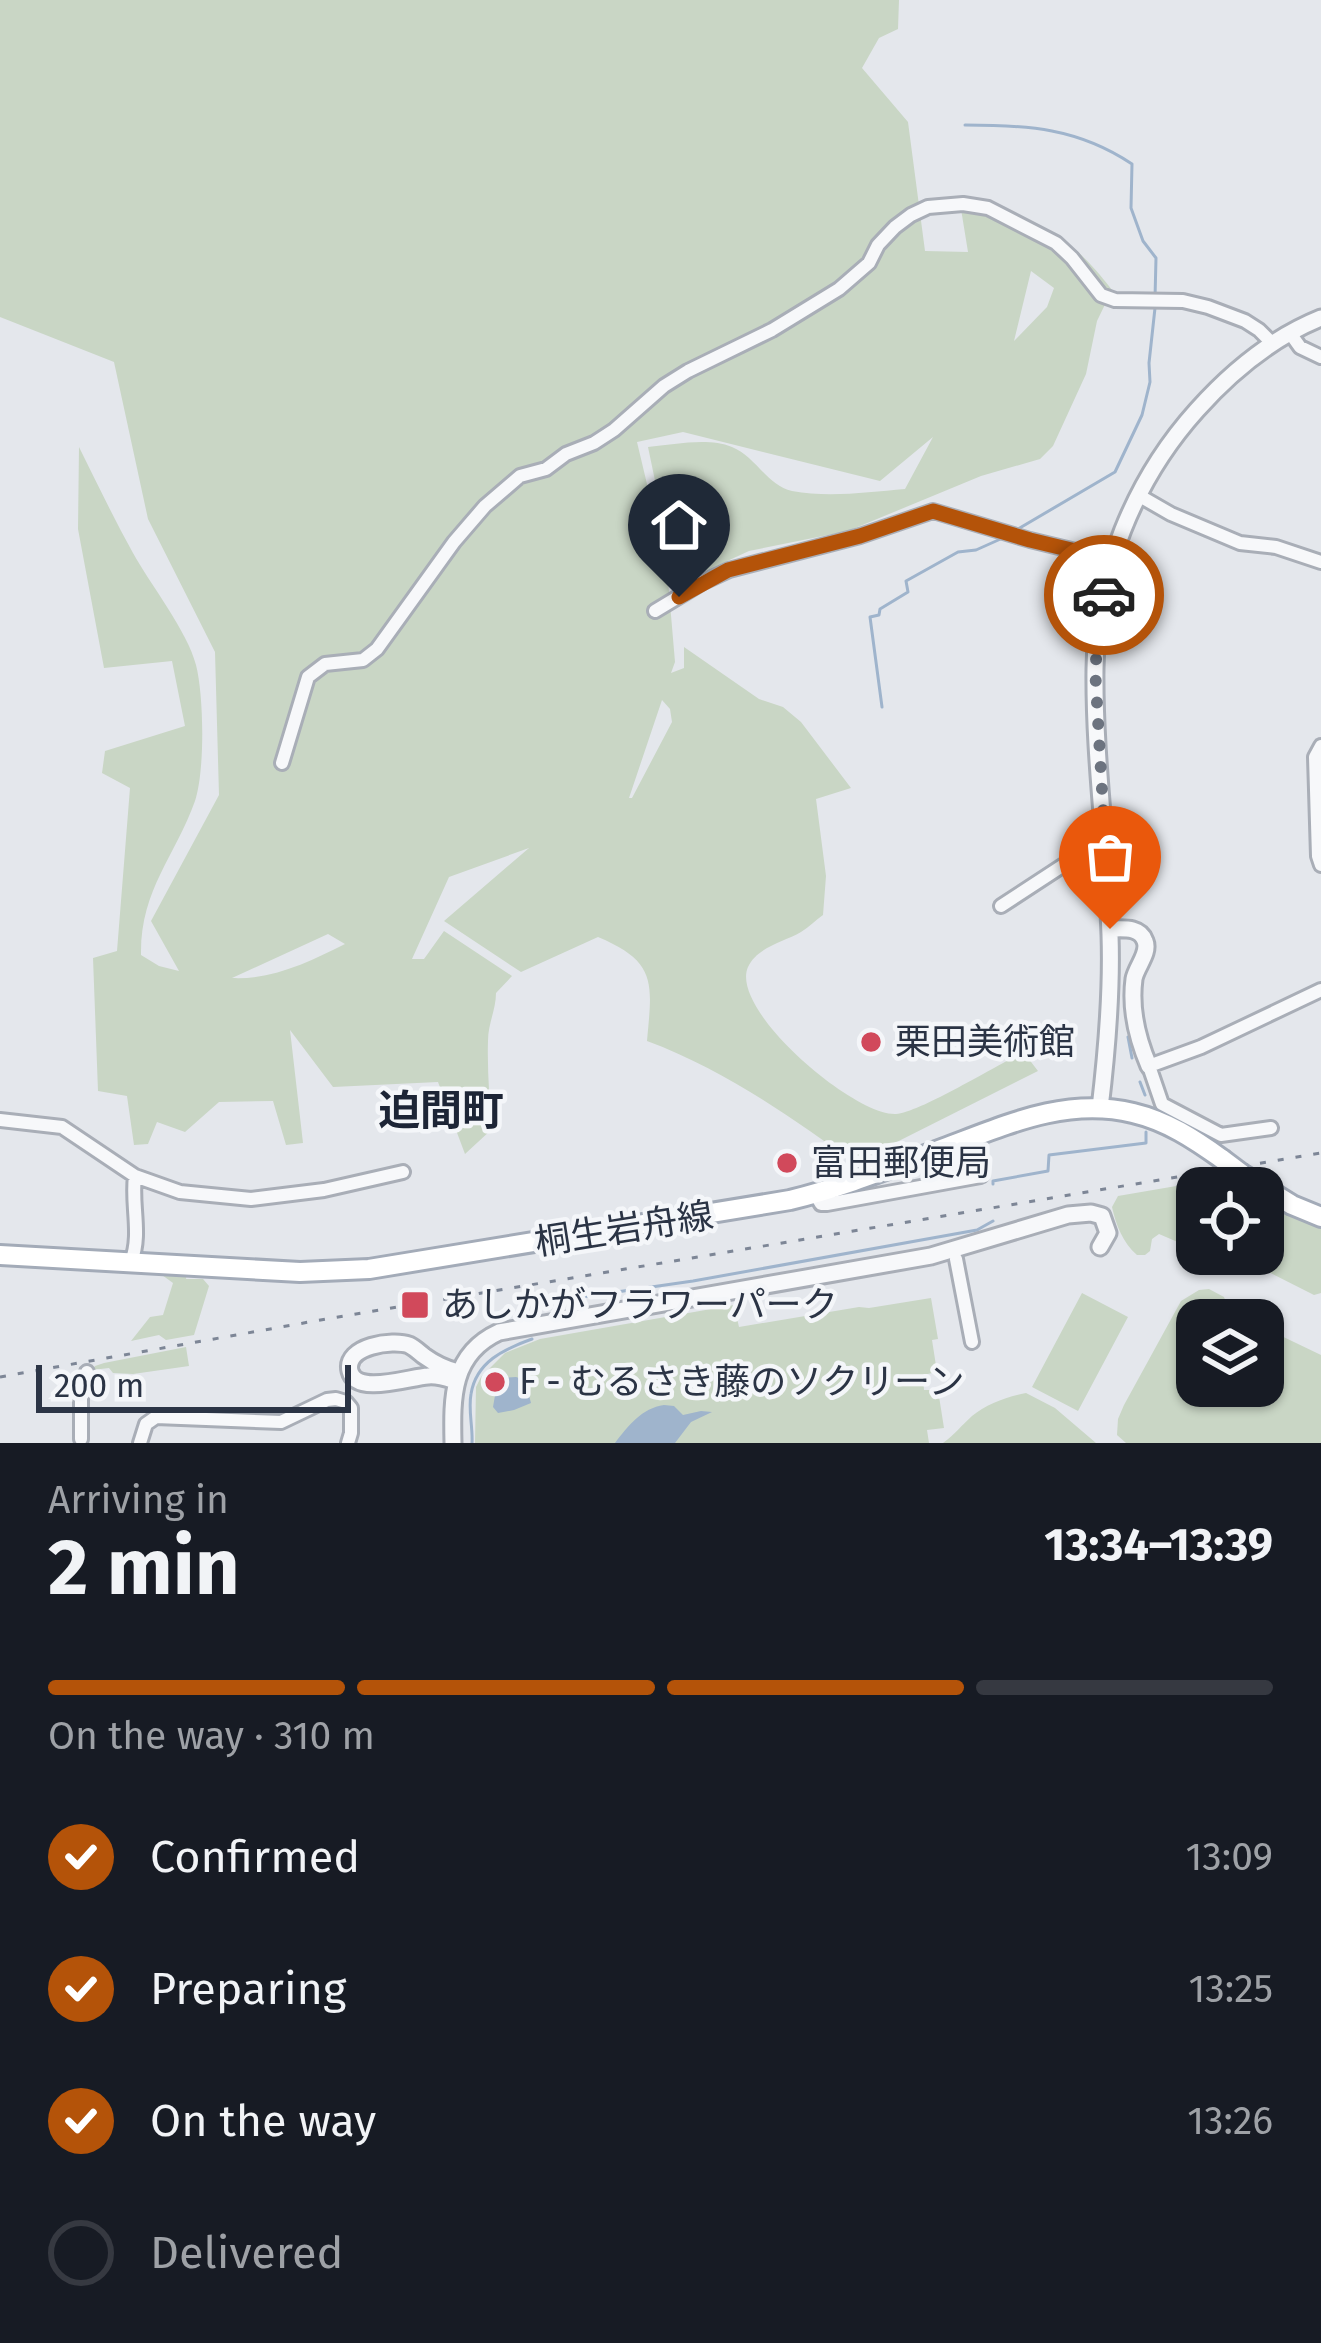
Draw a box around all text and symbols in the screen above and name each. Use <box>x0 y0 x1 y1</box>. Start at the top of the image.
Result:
pin <box>628 474 730 597</box>
icon: home <box>646 492 712 558</box>
courier <box>1044 535 1164 655</box>
icon: car <box>1071 562 1137 628</box>
pin <box>1059 806 1161 929</box>
icon: bag <box>1077 824 1143 890</box>
place label: 栗田美術館 <box>895 1020 1075 1064</box>
marker: 栗田美術館 <box>858 1029 884 1055</box>
district label: 迫間町 <box>378 1086 504 1136</box>
place label: 富田郵便局 <box>811 1141 991 1185</box>
marker: 富田郵便局 <box>774 1150 800 1176</box>
map controls <box>1176 1167 1284 1407</box>
button: locate <box>1176 1167 1284 1275</box>
street label: 桐生岩舟線 <box>532 1193 716 1265</box>
place label: あしかがフラワーパーク <box>442 1283 838 1327</box>
marker: あしかがフラワーパーク <box>399 1289 431 1321</box>
button: layers <box>1176 1299 1284 1407</box>
scale bar <box>36 1359 351 1412</box>
place label: F - むるさき藤のソクリーン <box>519 1360 964 1404</box>
text: 200 m <box>54 1366 144 1406</box>
marker: F - むるさき藤のソクリーン <box>482 1369 508 1395</box>
text: Arriving in <box>48 1477 229 1523</box>
text: 13:34–13:39 <box>1044 1518 1273 1572</box>
text: 2 min <box>48 1521 240 1615</box>
text: On the way · 310 m <box>48 1713 375 1759</box>
icon: check <box>48 1824 114 1890</box>
text: Confirmed <box>150 1830 360 1884</box>
text: 13:09 <box>1185 1834 1273 1880</box>
icon: check <box>48 1956 114 2022</box>
text: Preparing <box>150 1962 346 2016</box>
text: 13:25 <box>1188 1966 1273 2012</box>
icon: check <box>48 2088 114 2154</box>
text: On the way <box>150 2094 376 2148</box>
text: 13:26 <box>1187 2098 1273 2144</box>
text: Delivered <box>150 2226 343 2280</box>

